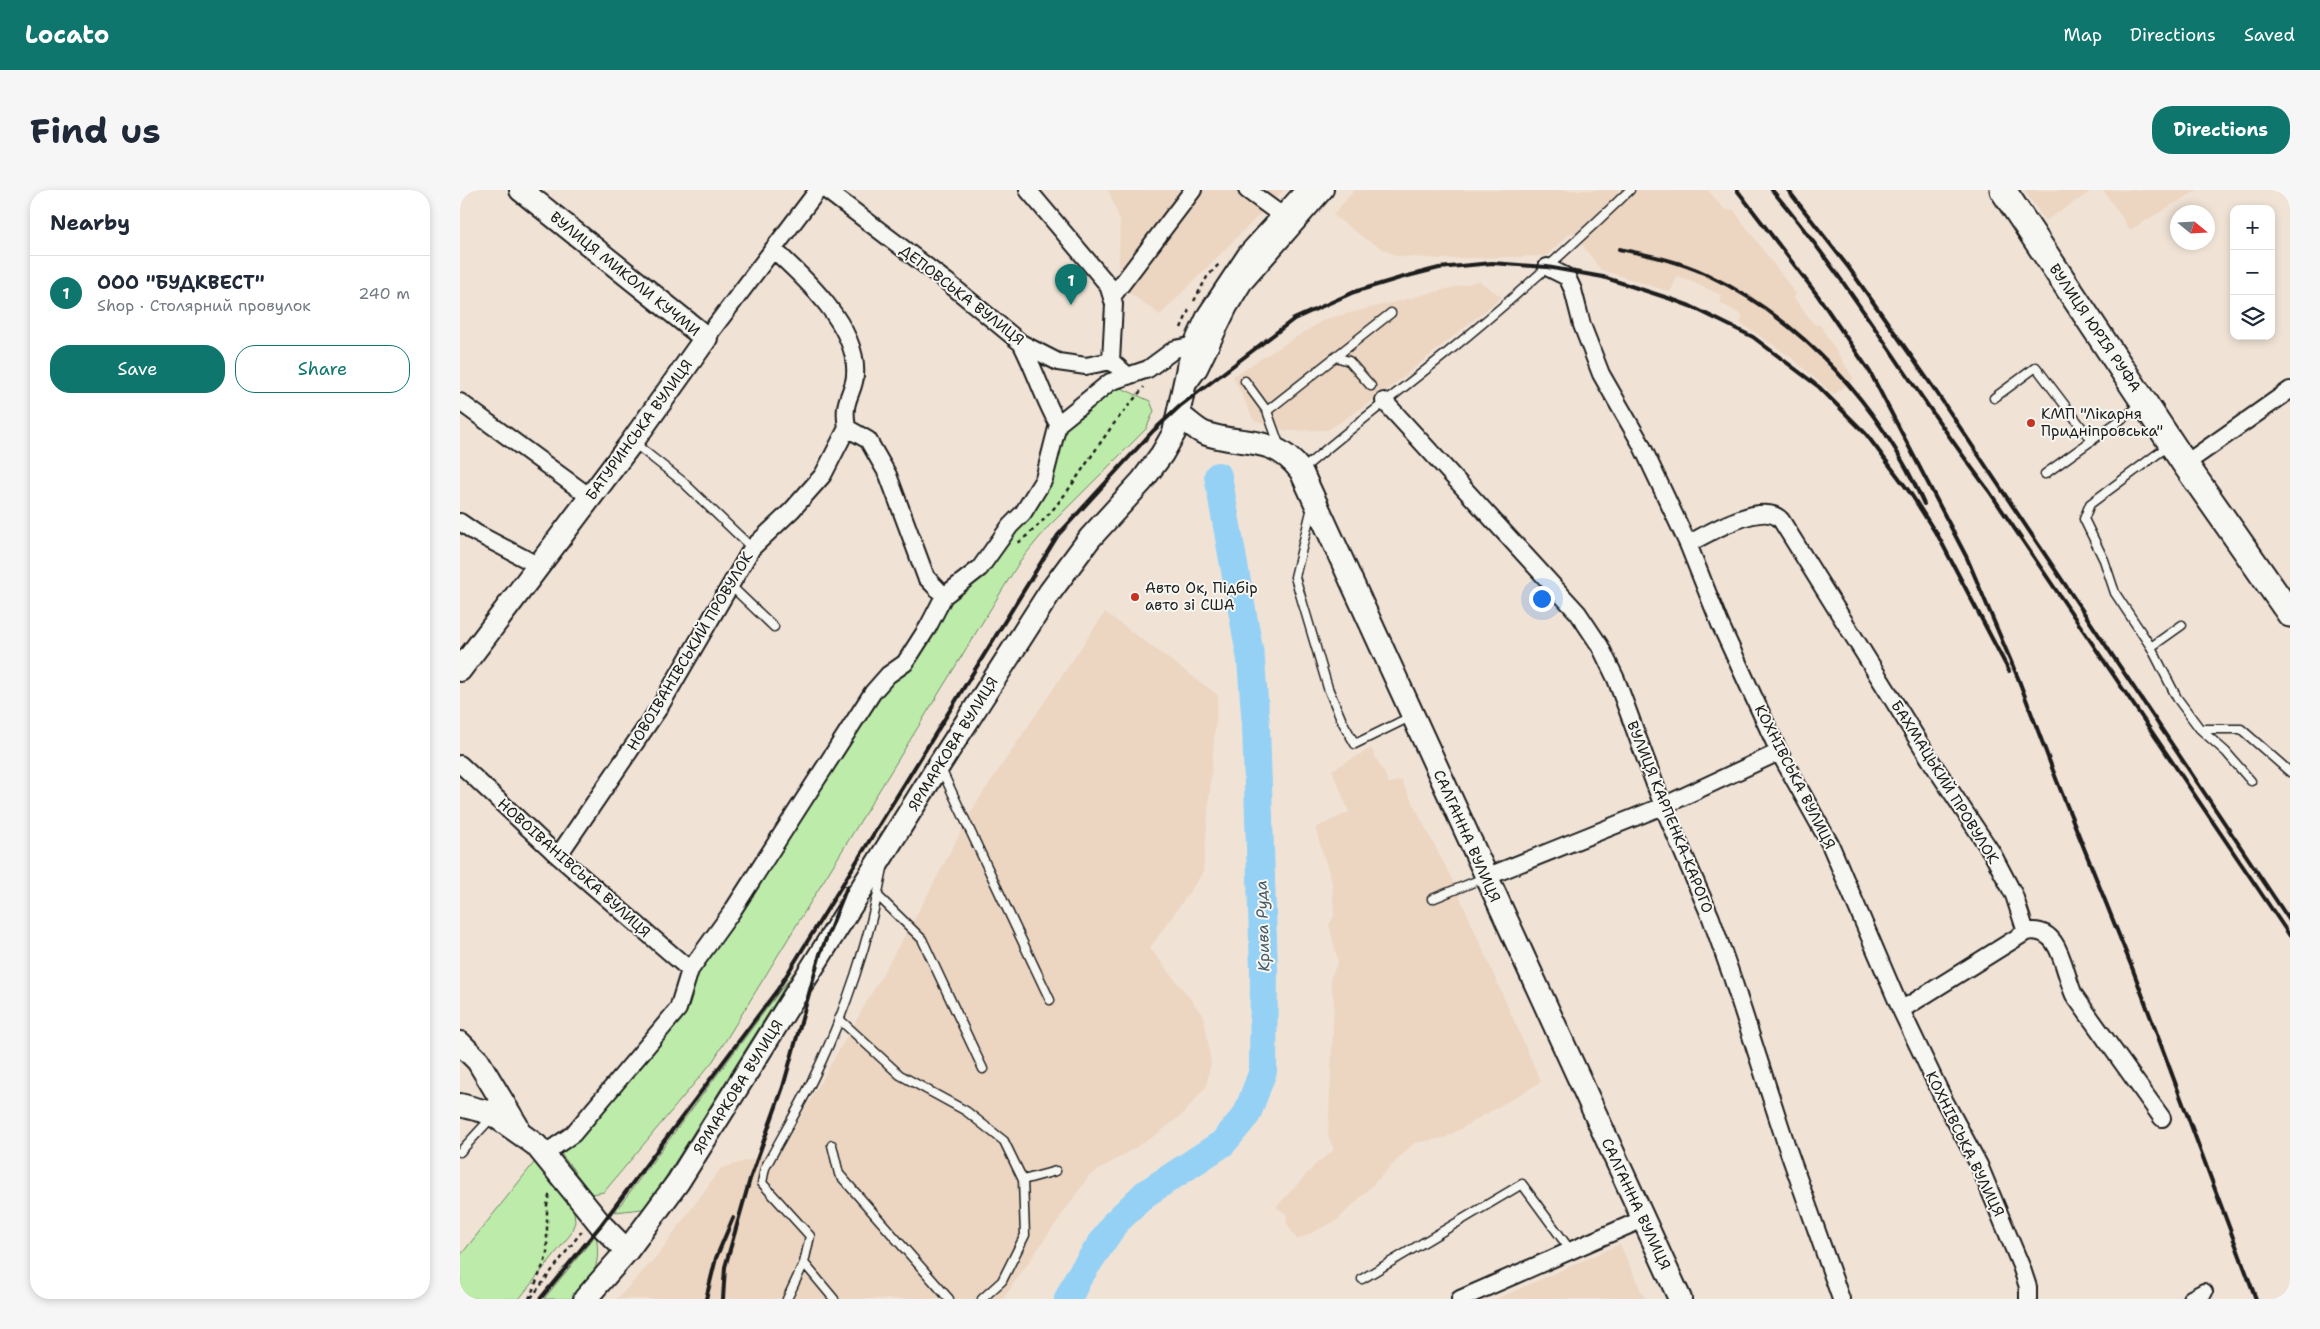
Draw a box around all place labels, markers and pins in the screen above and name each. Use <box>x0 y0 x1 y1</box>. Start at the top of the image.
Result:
pin: 1 <box>1055 264 1087 305</box>
place label: КМП "Лікарня Придніпровська" <box>2041 404 2163 441</box>
marker: КМП "Лікарня Придніпровська" <box>2025 417 2037 429</box>
place label: Авто Ок, Підбір авто зі США <box>1145 578 1258 615</box>
marker: Авто Ок, Підбір авто зі США <box>1129 591 1141 603</box>

